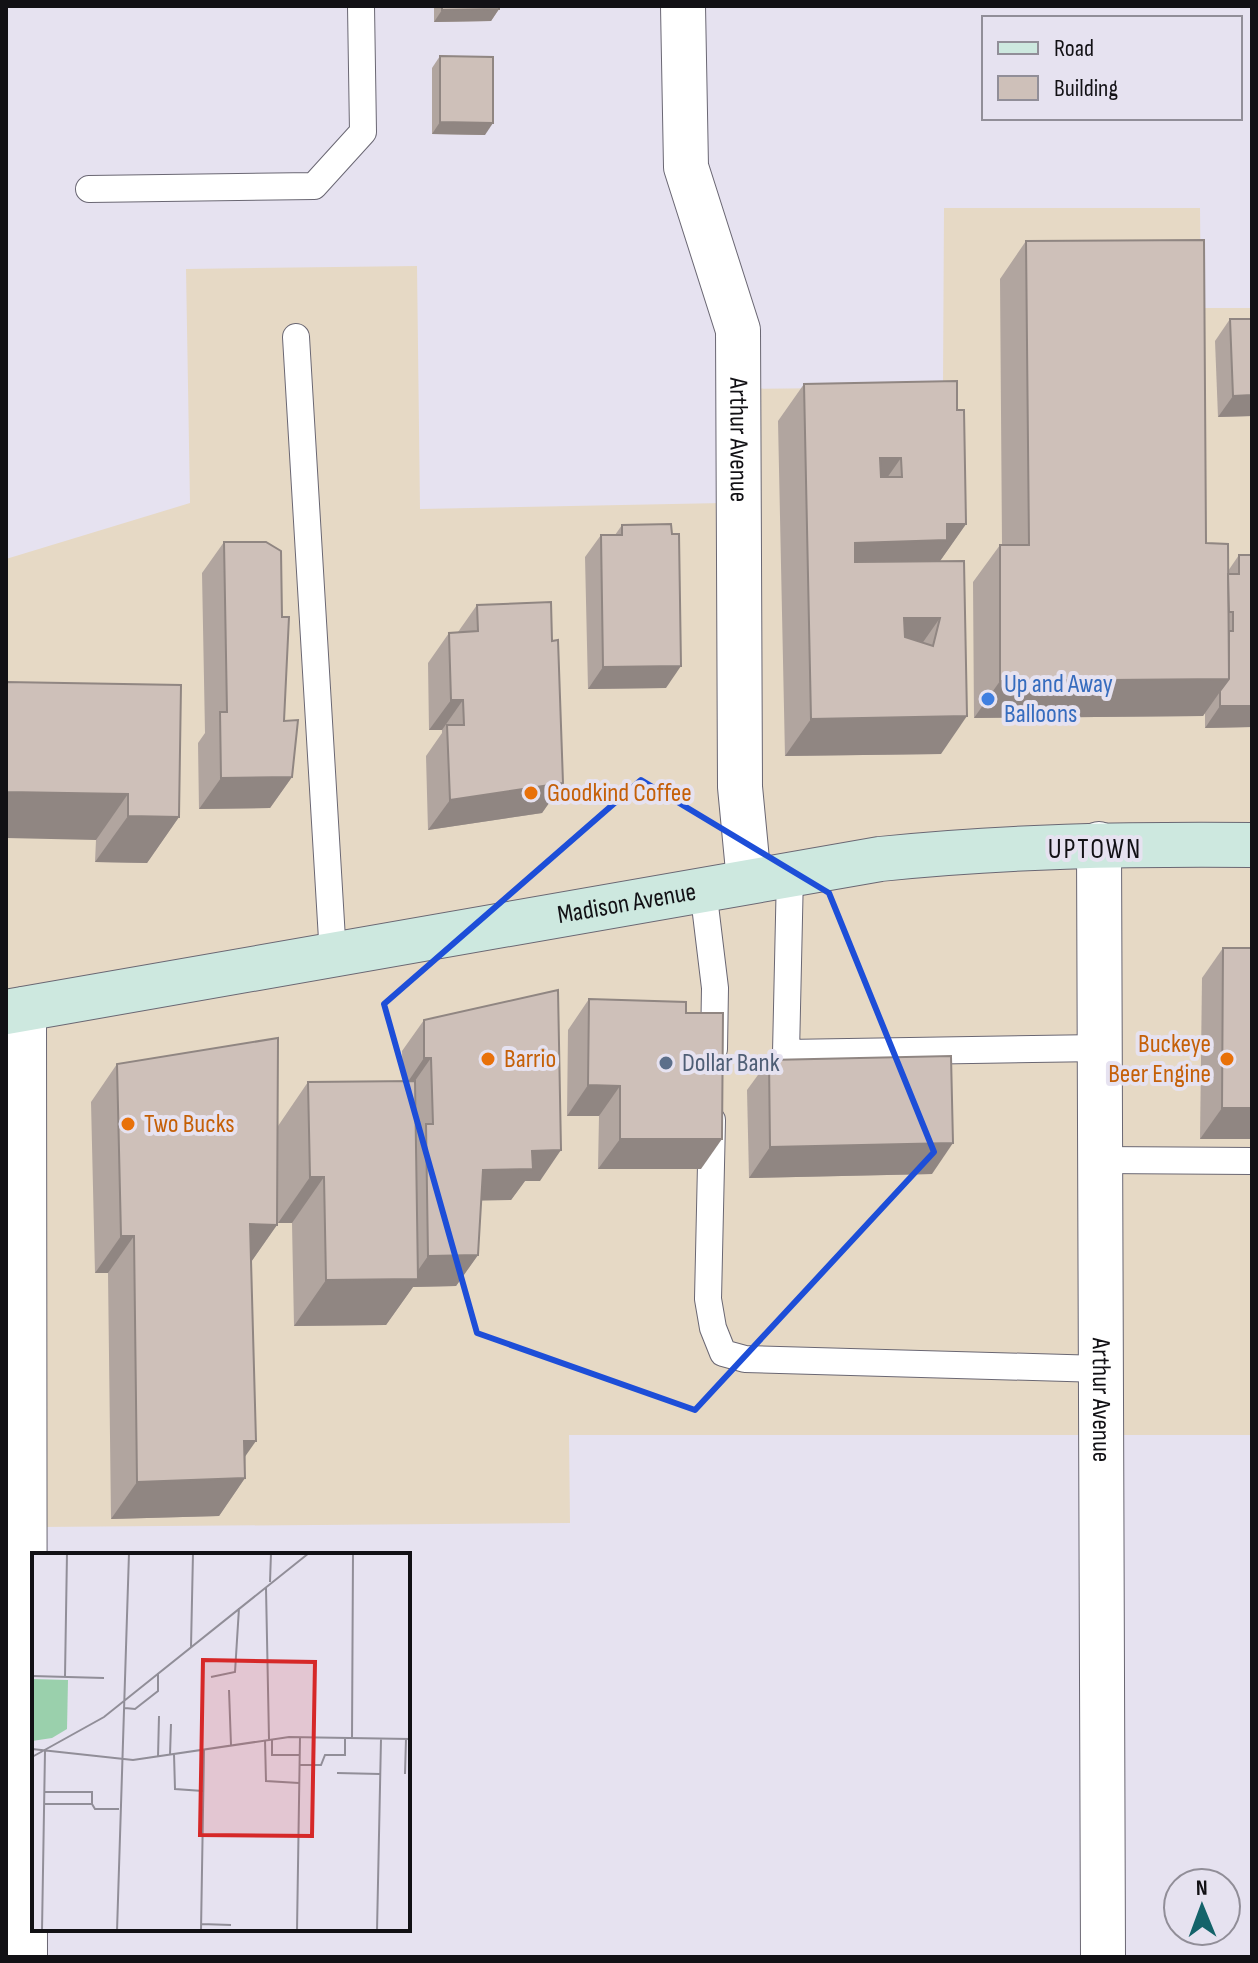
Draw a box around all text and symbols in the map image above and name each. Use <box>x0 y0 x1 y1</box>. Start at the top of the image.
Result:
legend <box>982 16 1242 120</box>
text: Road <box>1054 34 1094 63</box>
text: Building <box>1054 74 1118 103</box>
street label: Arthur Avenue <box>723 377 754 502</box>
place label: Up and Away Balloons <box>1004 669 1113 730</box>
marker: Up and Away Balloons <box>979 690 997 708</box>
place label: Goodkind Coffee <box>547 778 692 809</box>
marker: Goodkind Coffee <box>522 784 540 802</box>
district label: UPTOWN <box>1048 833 1142 866</box>
street label: Madison Avenue <box>555 876 698 931</box>
place label: Buckeye Beer Engine <box>1108 1029 1211 1090</box>
place label: Barrio <box>504 1044 556 1075</box>
place label: Dollar Bank <box>682 1048 780 1079</box>
marker: Barrio <box>479 1050 497 1068</box>
marker: Buckeye Beer Engine <box>1218 1050 1236 1068</box>
marker: Dollar Bank <box>657 1054 675 1072</box>
place label: Two Bucks <box>144 1109 235 1140</box>
marker: Two Bucks <box>119 1115 137 1133</box>
street label: Arthur Avenue <box>1085 1337 1117 1462</box>
inset map <box>32 1553 410 1931</box>
north arrow <box>1162 1867 1242 1947</box>
text: N <box>1196 1875 1208 1902</box>

